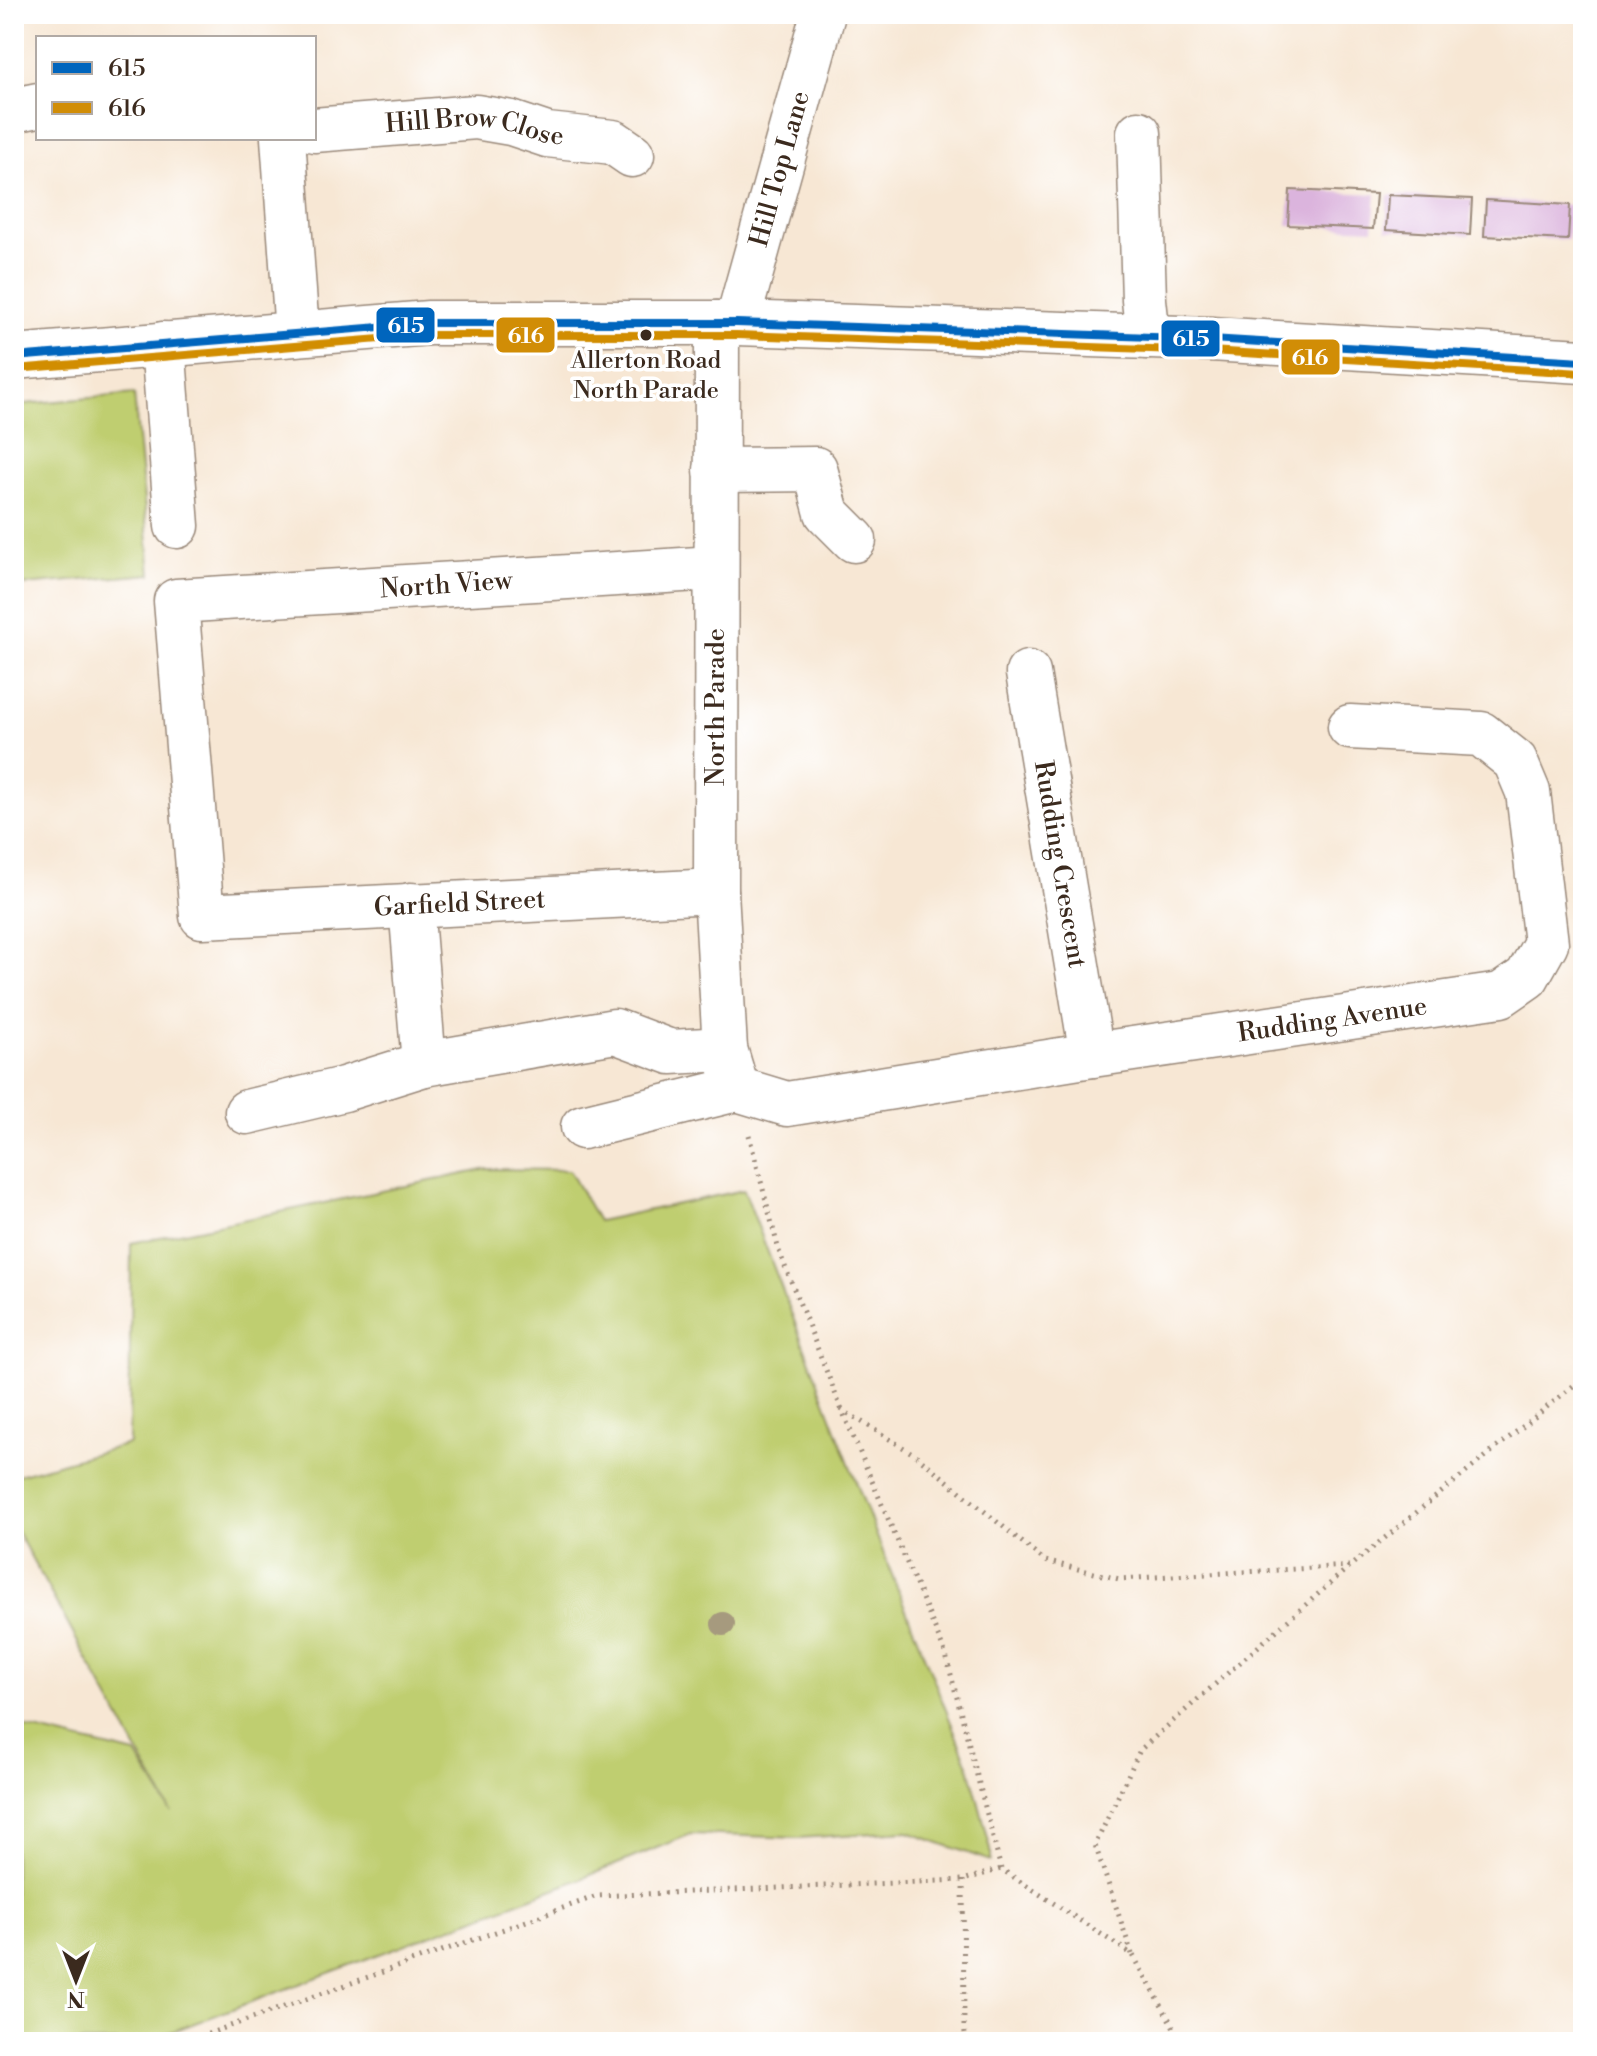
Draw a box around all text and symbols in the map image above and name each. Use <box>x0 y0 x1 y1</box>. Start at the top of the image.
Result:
legend <box>36 36 316 140</box>
text: 615 <box>108 54 145 84</box>
street label: Hill Top Lane <box>743 87 817 250</box>
text: 616 <box>108 94 146 124</box>
street label: Hill Brow Close <box>384 101 565 153</box>
line badge: 615 <box>375 306 436 344</box>
text: 615 <box>387 313 425 340</box>
line badge: 616 <box>495 316 556 354</box>
line badge: 615 <box>1160 319 1221 358</box>
text: 616 <box>508 323 545 350</box>
text: 615 <box>1172 326 1210 353</box>
marker: Allerton Road North Parade <box>638 327 654 343</box>
line badge: 616 <box>1280 338 1341 376</box>
text: 616 <box>1292 345 1329 372</box>
place label: Allerton Road North Parade <box>570 346 722 406</box>
street label: North View <box>379 564 514 606</box>
street label: North Parade <box>700 628 732 786</box>
street label: Rudding Crescent <box>1027 758 1093 970</box>
street label: Garfield Street <box>373 883 546 924</box>
street label: Rudding Avenue <box>1235 990 1429 1049</box>
north arrow <box>36 1940 116 2020</box>
text: N <box>67 1985 85 2012</box>

